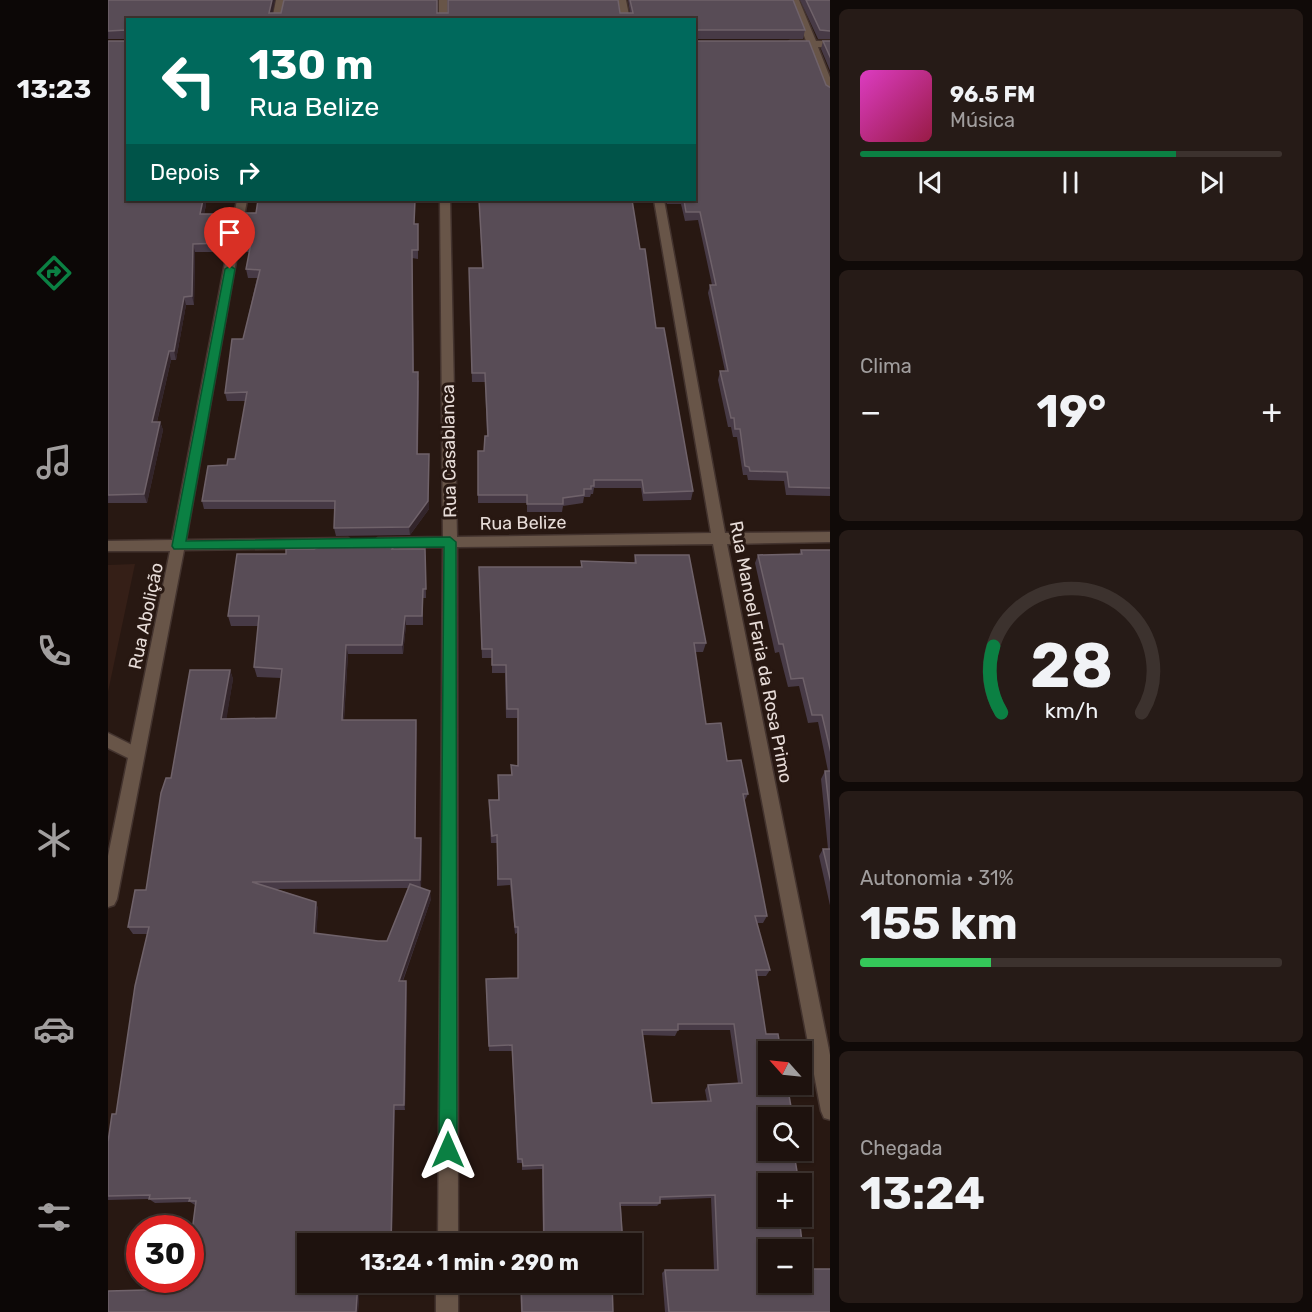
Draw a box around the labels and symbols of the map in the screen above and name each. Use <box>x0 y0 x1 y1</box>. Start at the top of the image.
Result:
pin <box>204 207 255 269</box>
street label: Rua Casablanca <box>437 384 461 518</box>
street label: Rua Belize <box>479 511 567 535</box>
street label: Rua Manoel Faria da Rosa Primo <box>725 519 797 785</box>
street label: Rua Abolição <box>124 561 168 671</box>
north arrow <box>758 1041 812 1095</box>
position arrow <box>416 1118 480 1182</box>
speed limit sign: 30 <box>126 1215 204 1293</box>

